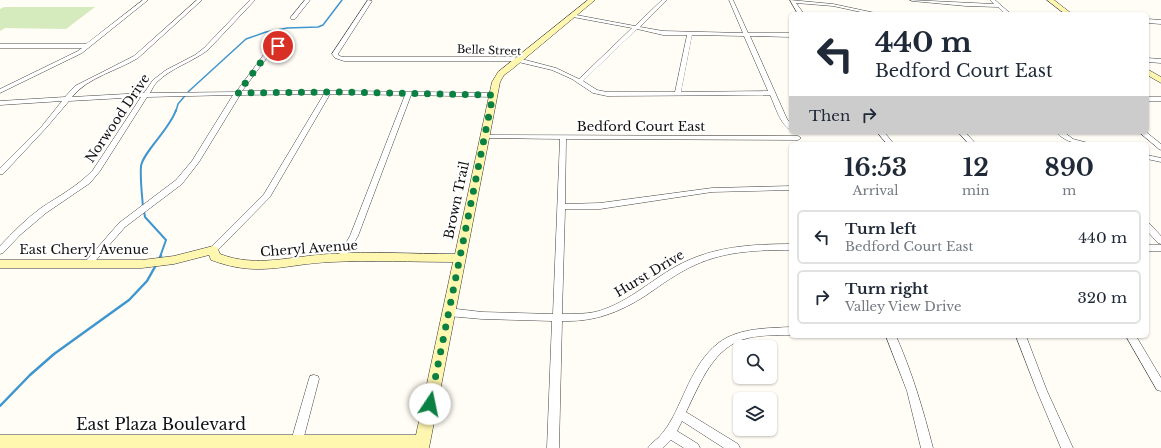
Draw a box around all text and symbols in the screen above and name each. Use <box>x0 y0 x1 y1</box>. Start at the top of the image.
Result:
text: 440 m <box>875 25 972 60</box>
icon: left <box>809 28 861 80</box>
pin <box>261 29 295 63</box>
icon: arrive <box>267 35 289 57</box>
street label: Belle Street <box>457 42 522 58</box>
text: Bedford Court East <box>875 60 1053 82</box>
street label: Norwood Drive <box>81 71 153 166</box>
icon: right <box>858 104 880 126</box>
text: Then <box>809 106 850 125</box>
street label: Bedford Court East <box>577 118 705 135</box>
text: 16:53 <box>844 153 907 182</box>
text: 12 <box>963 153 989 182</box>
text: 890 <box>1044 153 1094 182</box>
street label: Brown Trail <box>440 160 473 241</box>
text: Arrival <box>853 182 899 199</box>
text: min <box>962 182 989 199</box>
text: m <box>1062 182 1076 199</box>
text: Turn left <box>845 219 916 238</box>
icon: left <box>811 226 833 248</box>
text: 440 m <box>1078 228 1127 247</box>
street label: Cheryl Avenue <box>259 237 359 260</box>
text: Bedford Court East <box>845 238 973 255</box>
street label: East Cheryl Avenue <box>19 241 149 258</box>
street label: Hurst Drive <box>611 246 687 301</box>
text: Turn right <box>845 279 928 298</box>
icon: right <box>811 286 833 308</box>
text: 320 m <box>1077 288 1127 307</box>
text: Valley View Drive <box>845 298 961 315</box>
map controls <box>733 340 777 436</box>
button: search <box>733 340 777 384</box>
position arrow <box>409 383 451 425</box>
button: layers <box>733 392 777 436</box>
street label: East Plaza Boulevard <box>76 414 246 434</box>

